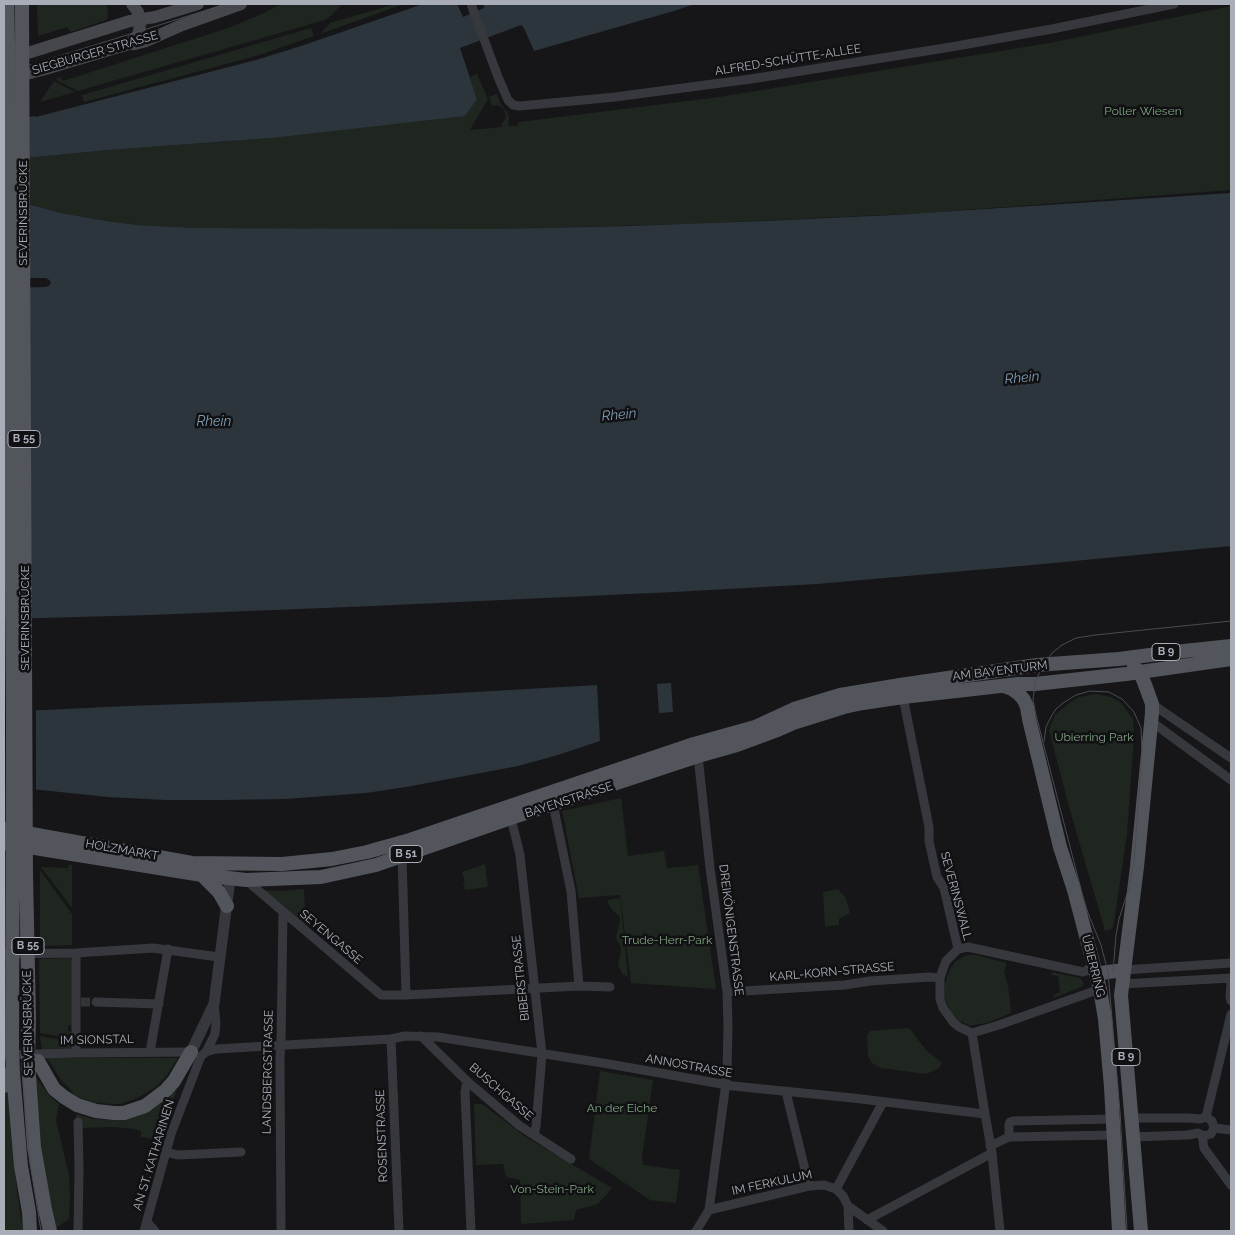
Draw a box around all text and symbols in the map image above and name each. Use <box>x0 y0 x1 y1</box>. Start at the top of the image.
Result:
street label: SIEGBURGER STRASSE <box>31 28 159 78</box>
street label: ALFRED-SCHÜTTE-ALLEE <box>714 41 862 79</box>
park label: Poller Wiesen <box>1104 104 1182 118</box>
street label: SEVERINSBRÜCKE <box>16 160 30 266</box>
water label: Rhein <box>1004 368 1040 388</box>
water label: Rhein <box>601 405 637 425</box>
water label: Rhein <box>197 414 231 430</box>
road number: B 55 <box>8 430 40 448</box>
street label: SEVERINSBRÜCKE <box>18 565 32 671</box>
road number: B 9 <box>1152 644 1180 660</box>
street label: AM BAYENTURM <box>952 658 1048 684</box>
park label: Ubierring Park <box>1054 730 1134 744</box>
street label: BAYENSTRASSE <box>523 779 615 821</box>
street label: HOLZMARKT <box>84 836 160 864</box>
road number: B 51 <box>390 846 422 862</box>
street label: SEVERINSWALL <box>937 850 975 942</box>
street label: DREIKÖNIGENSTRASSE <box>716 863 746 997</box>
street label: SEYENGASSE <box>297 907 365 967</box>
park label: Trude-Herr-Park <box>622 933 712 947</box>
street label: UBIERRING <box>1078 933 1108 999</box>
street label: BIBERSTRASSE <box>509 934 533 1022</box>
road number: B 55 <box>12 938 44 954</box>
street label: KARL-KORN-STRASSE <box>769 959 895 985</box>
street label: SEVERINSBRÜCKE <box>20 970 36 1076</box>
street label: LANDSBERGSTRASSE <box>260 1010 276 1134</box>
street label: IM SIONSTAL <box>60 1032 134 1048</box>
road number: B 9 <box>1112 1048 1140 1066</box>
street label: ANNOSTRASSE <box>644 1051 734 1081</box>
street label: BUSCHGASSE <box>466 1060 536 1124</box>
street label: ROSENSTRASSE <box>373 1089 391 1183</box>
street label: AN ST. KATHARINEN <box>130 1098 178 1212</box>
park label: An der Eiche <box>587 1101 657 1115</box>
street label: IM FERKULUM <box>731 1167 813 1199</box>
park label: Von-Stein-Park <box>510 1182 594 1196</box>

